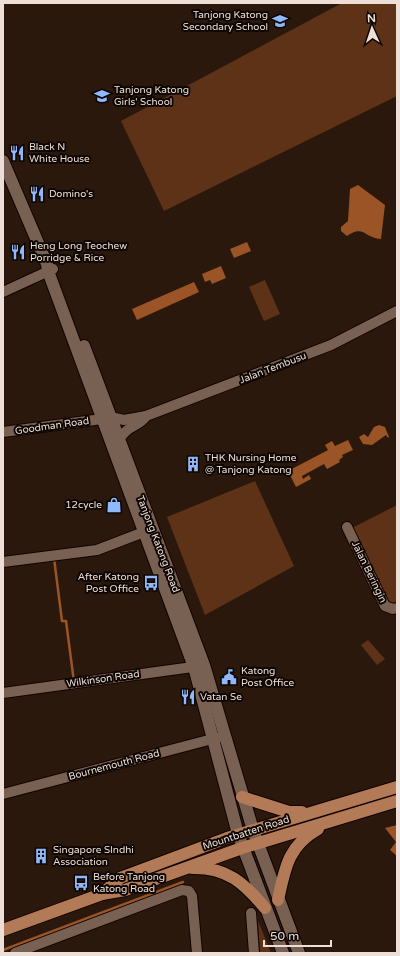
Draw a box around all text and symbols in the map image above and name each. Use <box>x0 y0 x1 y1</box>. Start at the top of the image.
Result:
north arrow <box>352 8 392 48</box>
place label: Tanjong Katong Secondary School <box>183 9 268 33</box>
school or university icon: Tanjong Katong Secondary School <box>271 12 289 30</box>
text: N <box>367 12 376 25</box>
place label: Tanjong Katong Girls' School <box>114 84 189 108</box>
school or university icon: Tanjong Katong Girls' School <box>93 87 111 105</box>
place label: Black N White House <box>29 141 90 165</box>
restaurant icon: Black N White House <box>8 144 26 162</box>
restaurant icon: Domino's <box>28 185 46 203</box>
place label: Domino's <box>49 188 93 200</box>
place label: Heng Long Teochew Porridge & Rice <box>30 240 127 264</box>
restaurant icon: Heng Long Teochew Porridge & Rice <box>9 243 27 261</box>
street label: Jalan Tembusu <box>238 350 308 386</box>
street label: Goodman Road <box>14 415 90 437</box>
place label: THK Nursing Home @ Tanjong Katong <box>205 452 297 476</box>
building icon: THK Nursing Home @ Tanjong Katong <box>184 455 202 473</box>
street label: Tanjong Katong Road <box>134 494 182 594</box>
shop icon: 12cycle <box>105 496 123 514</box>
place label: 12cycle <box>65 499 102 511</box>
street label: Jalan Beringin <box>349 539 389 605</box>
place label: After Katong Post Office <box>78 571 139 595</box>
bus stop icon: After Katong Post Office <box>142 574 160 592</box>
place label: Katong Post Office <box>241 665 295 689</box>
street label: Wilkinson Road <box>66 668 140 690</box>
public building icon: Katong Post Office <box>220 668 238 686</box>
restaurant icon: Vatan Se <box>179 688 197 706</box>
place label: Vatan Se <box>200 691 242 703</box>
street label: Bournemouth Road <box>67 747 161 783</box>
street label: Mountbatten Road <box>201 813 291 853</box>
place label: Singapore SIndhi Association <box>53 844 134 868</box>
building icon: Singapore SIndhi Association <box>32 847 50 865</box>
place label: Before Tanjong Katong Road <box>93 871 165 895</box>
bus stop icon: Before Tanjong Katong Road <box>72 874 90 892</box>
scale bar <box>264 922 331 948</box>
text: 50 m <box>270 929 299 943</box>

